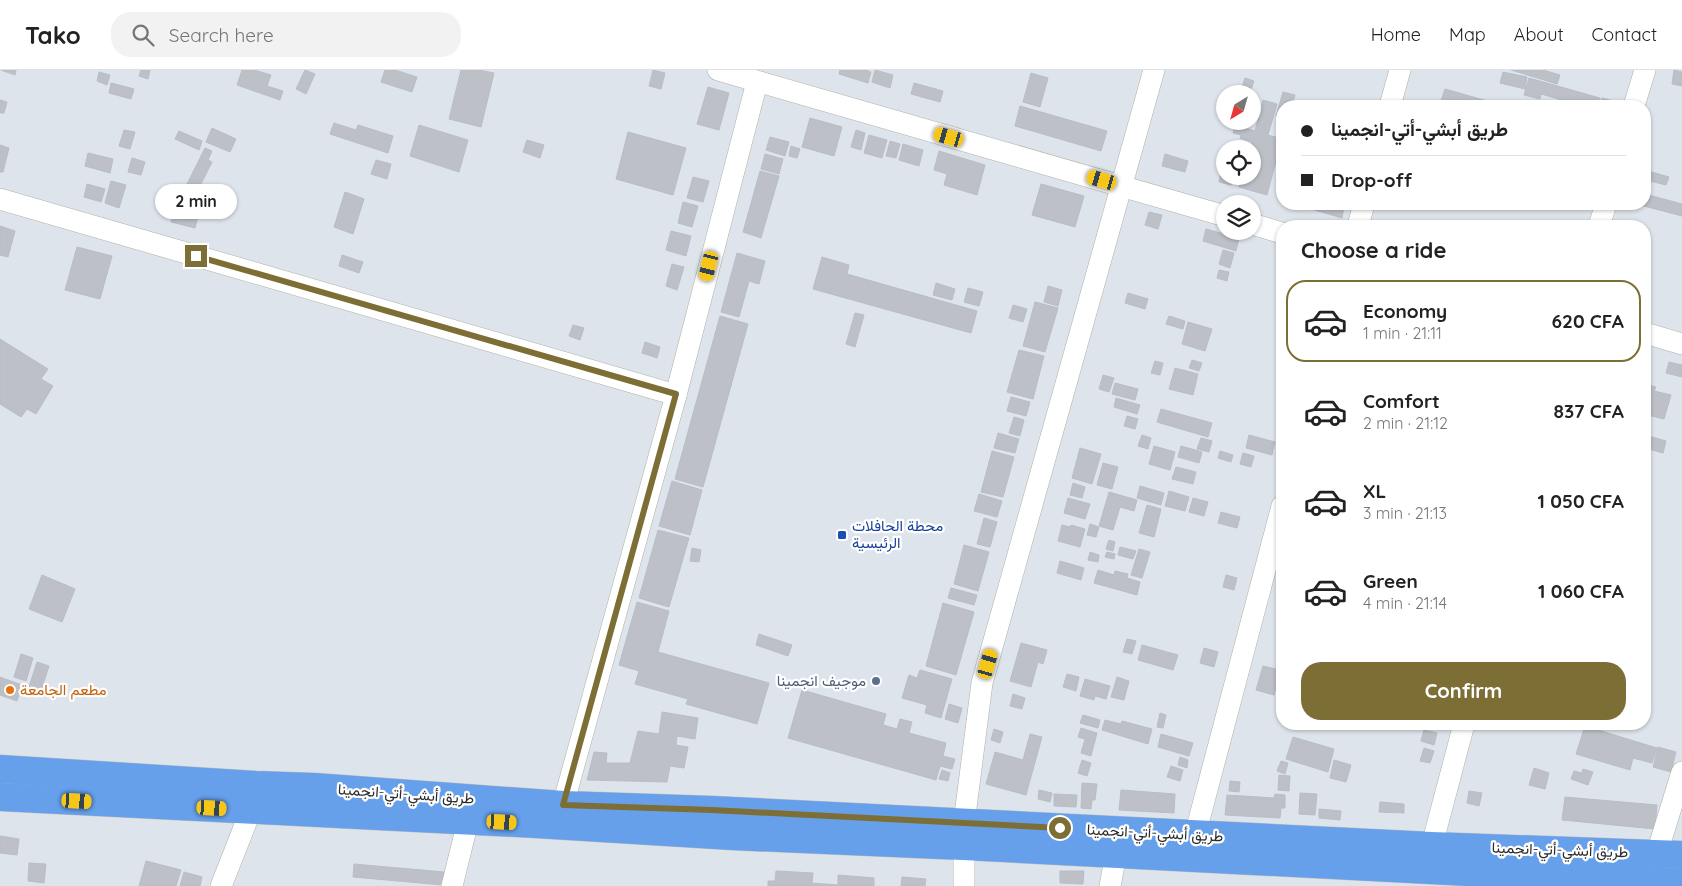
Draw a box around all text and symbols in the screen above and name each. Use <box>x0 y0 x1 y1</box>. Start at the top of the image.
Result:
search box <box>111 12 461 57</box>
text: Tako <box>25 20 81 50</box>
icon: search <box>129 21 157 49</box>
text: Search here <box>169 23 274 47</box>
text: Home <box>1371 23 1421 46</box>
text: Map <box>1449 23 1486 46</box>
text: About <box>1514 23 1564 46</box>
text: Contact <box>1592 23 1657 46</box>
north arrow <box>1216 85 1261 130</box>
map controls <box>1216 85 1261 240</box>
text: طريق أبشي-أتي-انجمينا <box>1331 117 1508 141</box>
car <box>932 126 965 148</box>
button: locate <box>1216 140 1261 185</box>
text: Drop-off <box>1331 168 1412 192</box>
car <box>1085 169 1118 191</box>
callout: 2 min <box>155 184 237 218</box>
text: 2 min <box>175 191 217 211</box>
button: layers <box>1216 195 1261 240</box>
text: Choose a ride <box>1301 236 1446 264</box>
route end <box>185 245 207 267</box>
car <box>698 250 719 282</box>
icon: car <box>1303 299 1348 344</box>
text: Economy <box>1363 299 1447 323</box>
text: 620 CFA <box>1552 309 1624 333</box>
text: 1 min · 21:11 <box>1363 323 1442 343</box>
icon: car <box>1303 389 1348 434</box>
text: Comfort <box>1363 389 1440 413</box>
text: 837 CFA <box>1554 399 1624 423</box>
text: 2 min · 21:12 <box>1363 413 1448 433</box>
icon: car <box>1303 479 1348 524</box>
text: XL <box>1363 479 1386 503</box>
text: 1 050 CFA <box>1538 489 1624 513</box>
text: 3 min · 21:13 <box>1363 503 1447 523</box>
place label: محطة الحافلات الرئيسية <box>852 516 943 552</box>
marker: محطة الحافلات الرئيسية <box>836 529 848 541</box>
icon: car <box>1303 569 1348 614</box>
text: Green <box>1363 569 1418 593</box>
text: 1 060 CFA <box>1538 579 1624 603</box>
text: 4 min · 21:14 <box>1363 593 1447 613</box>
car <box>976 648 999 680</box>
button: Confirm <box>1301 662 1626 720</box>
place label: موجيف انجمينا <box>777 671 866 690</box>
marker: موجيف انجمينا <box>870 675 882 687</box>
place label: مطعم الجامعة <box>20 680 107 700</box>
marker: مطعم الجامعة <box>4 684 16 696</box>
street label: طريق أبشي-أتي-انجمينا <box>337 779 475 812</box>
car <box>61 793 92 809</box>
car <box>196 800 227 816</box>
car <box>486 814 517 830</box>
route start <box>1049 817 1071 839</box>
street label: طريق أبشي-أتي-انجمينا <box>1086 819 1224 850</box>
street label: طريق أبشي-أتي-انجمينا <box>1491 838 1629 865</box>

